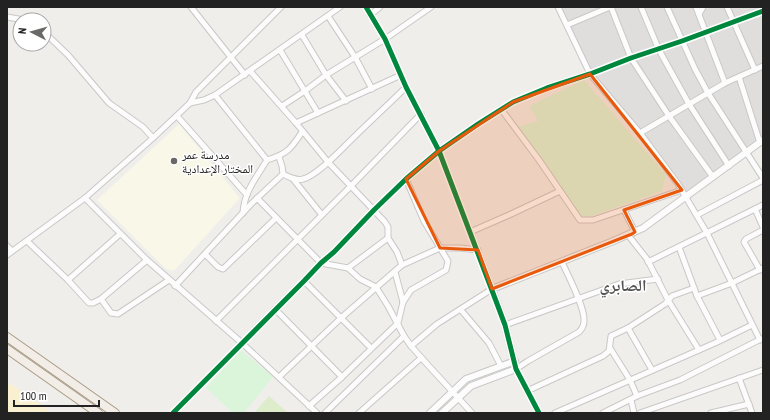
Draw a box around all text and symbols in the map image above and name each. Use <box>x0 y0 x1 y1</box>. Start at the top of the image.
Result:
north arrow <box>12 12 52 52</box>
text: N <box>15 27 29 35</box>
place label: مدرسة عمر المختار الإعدادية <box>181 147 253 176</box>
marker: مدرسة عمر المختار الإعدادية <box>169 156 179 166</box>
district label: الصابري <box>599 275 647 298</box>
scale bar <box>14 382 99 408</box>
text: 100 m <box>20 388 47 403</box>

